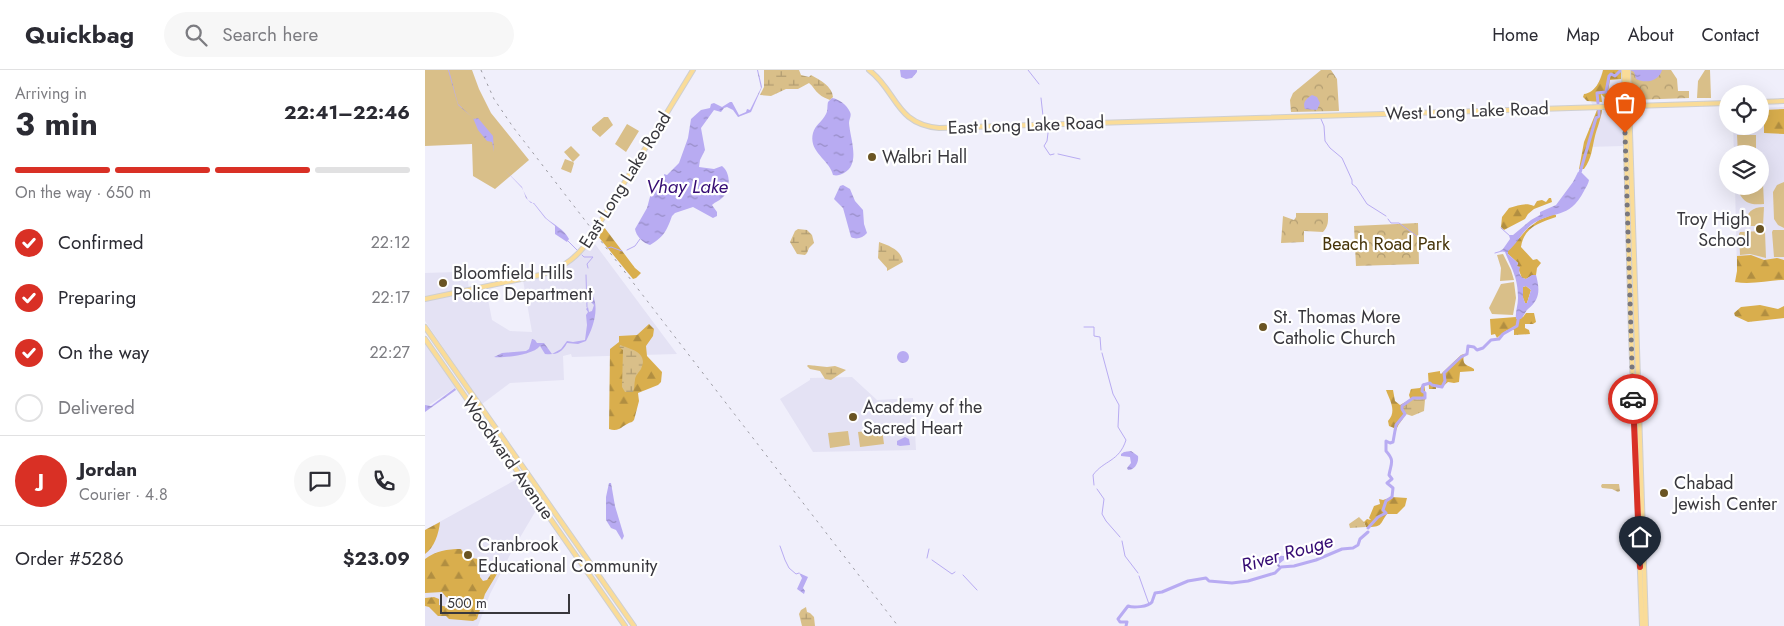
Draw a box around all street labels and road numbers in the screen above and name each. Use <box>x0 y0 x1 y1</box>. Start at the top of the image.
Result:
street label: West Long Lake Road <box>1385 95 1549 127</box>
street label: East Long Lake Road <box>573 107 677 253</box>
street label: East Long Lake Road <box>947 109 1105 141</box>
street label: Woodward Avenue <box>456 391 560 525</box>

